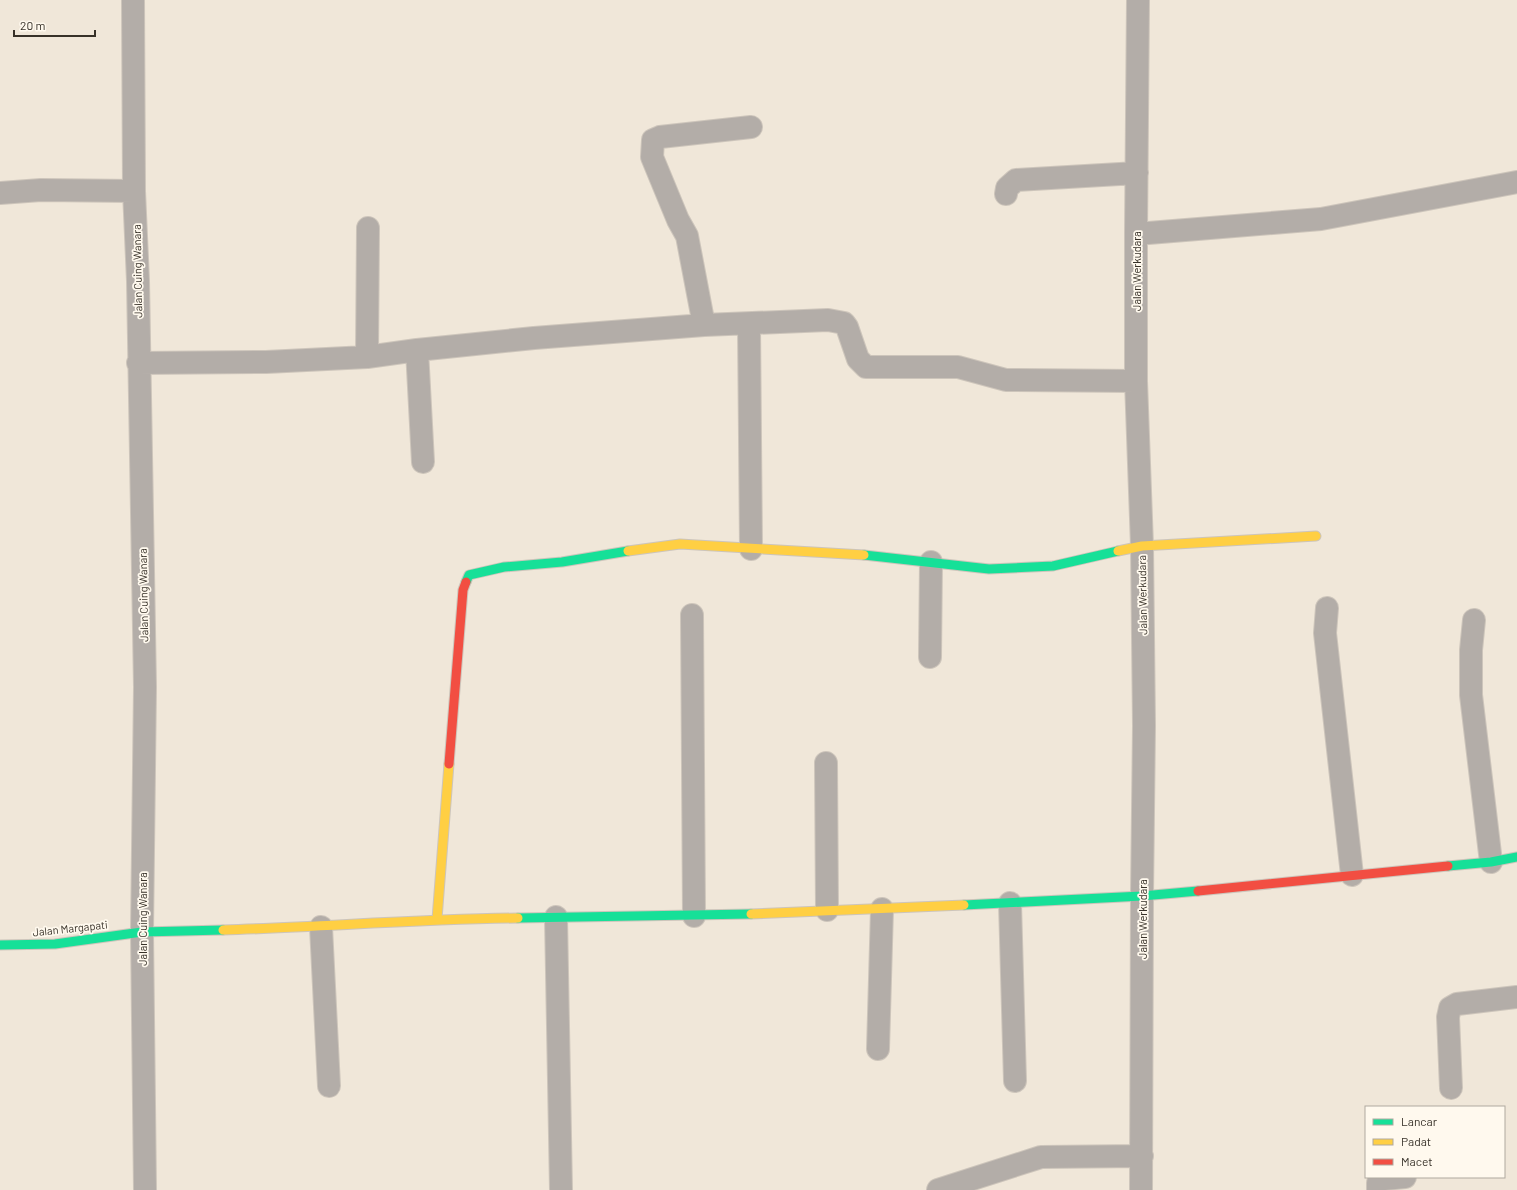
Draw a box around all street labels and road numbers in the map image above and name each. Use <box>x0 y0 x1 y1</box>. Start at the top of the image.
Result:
street label: Jalan Cuing Wanara <box>130 224 144 318</box>
street label: Jalan Werkudara <box>1130 231 1143 311</box>
street label: Jalan Cuing Wanara <box>136 548 150 642</box>
street label: Jalan Werkudara <box>1135 555 1149 635</box>
street label: Jalan Cuing Wanara <box>136 872 149 966</box>
street label: Jalan Werkudara <box>1136 879 1149 959</box>
street label: Jalan Margapati <box>32 918 108 938</box>

